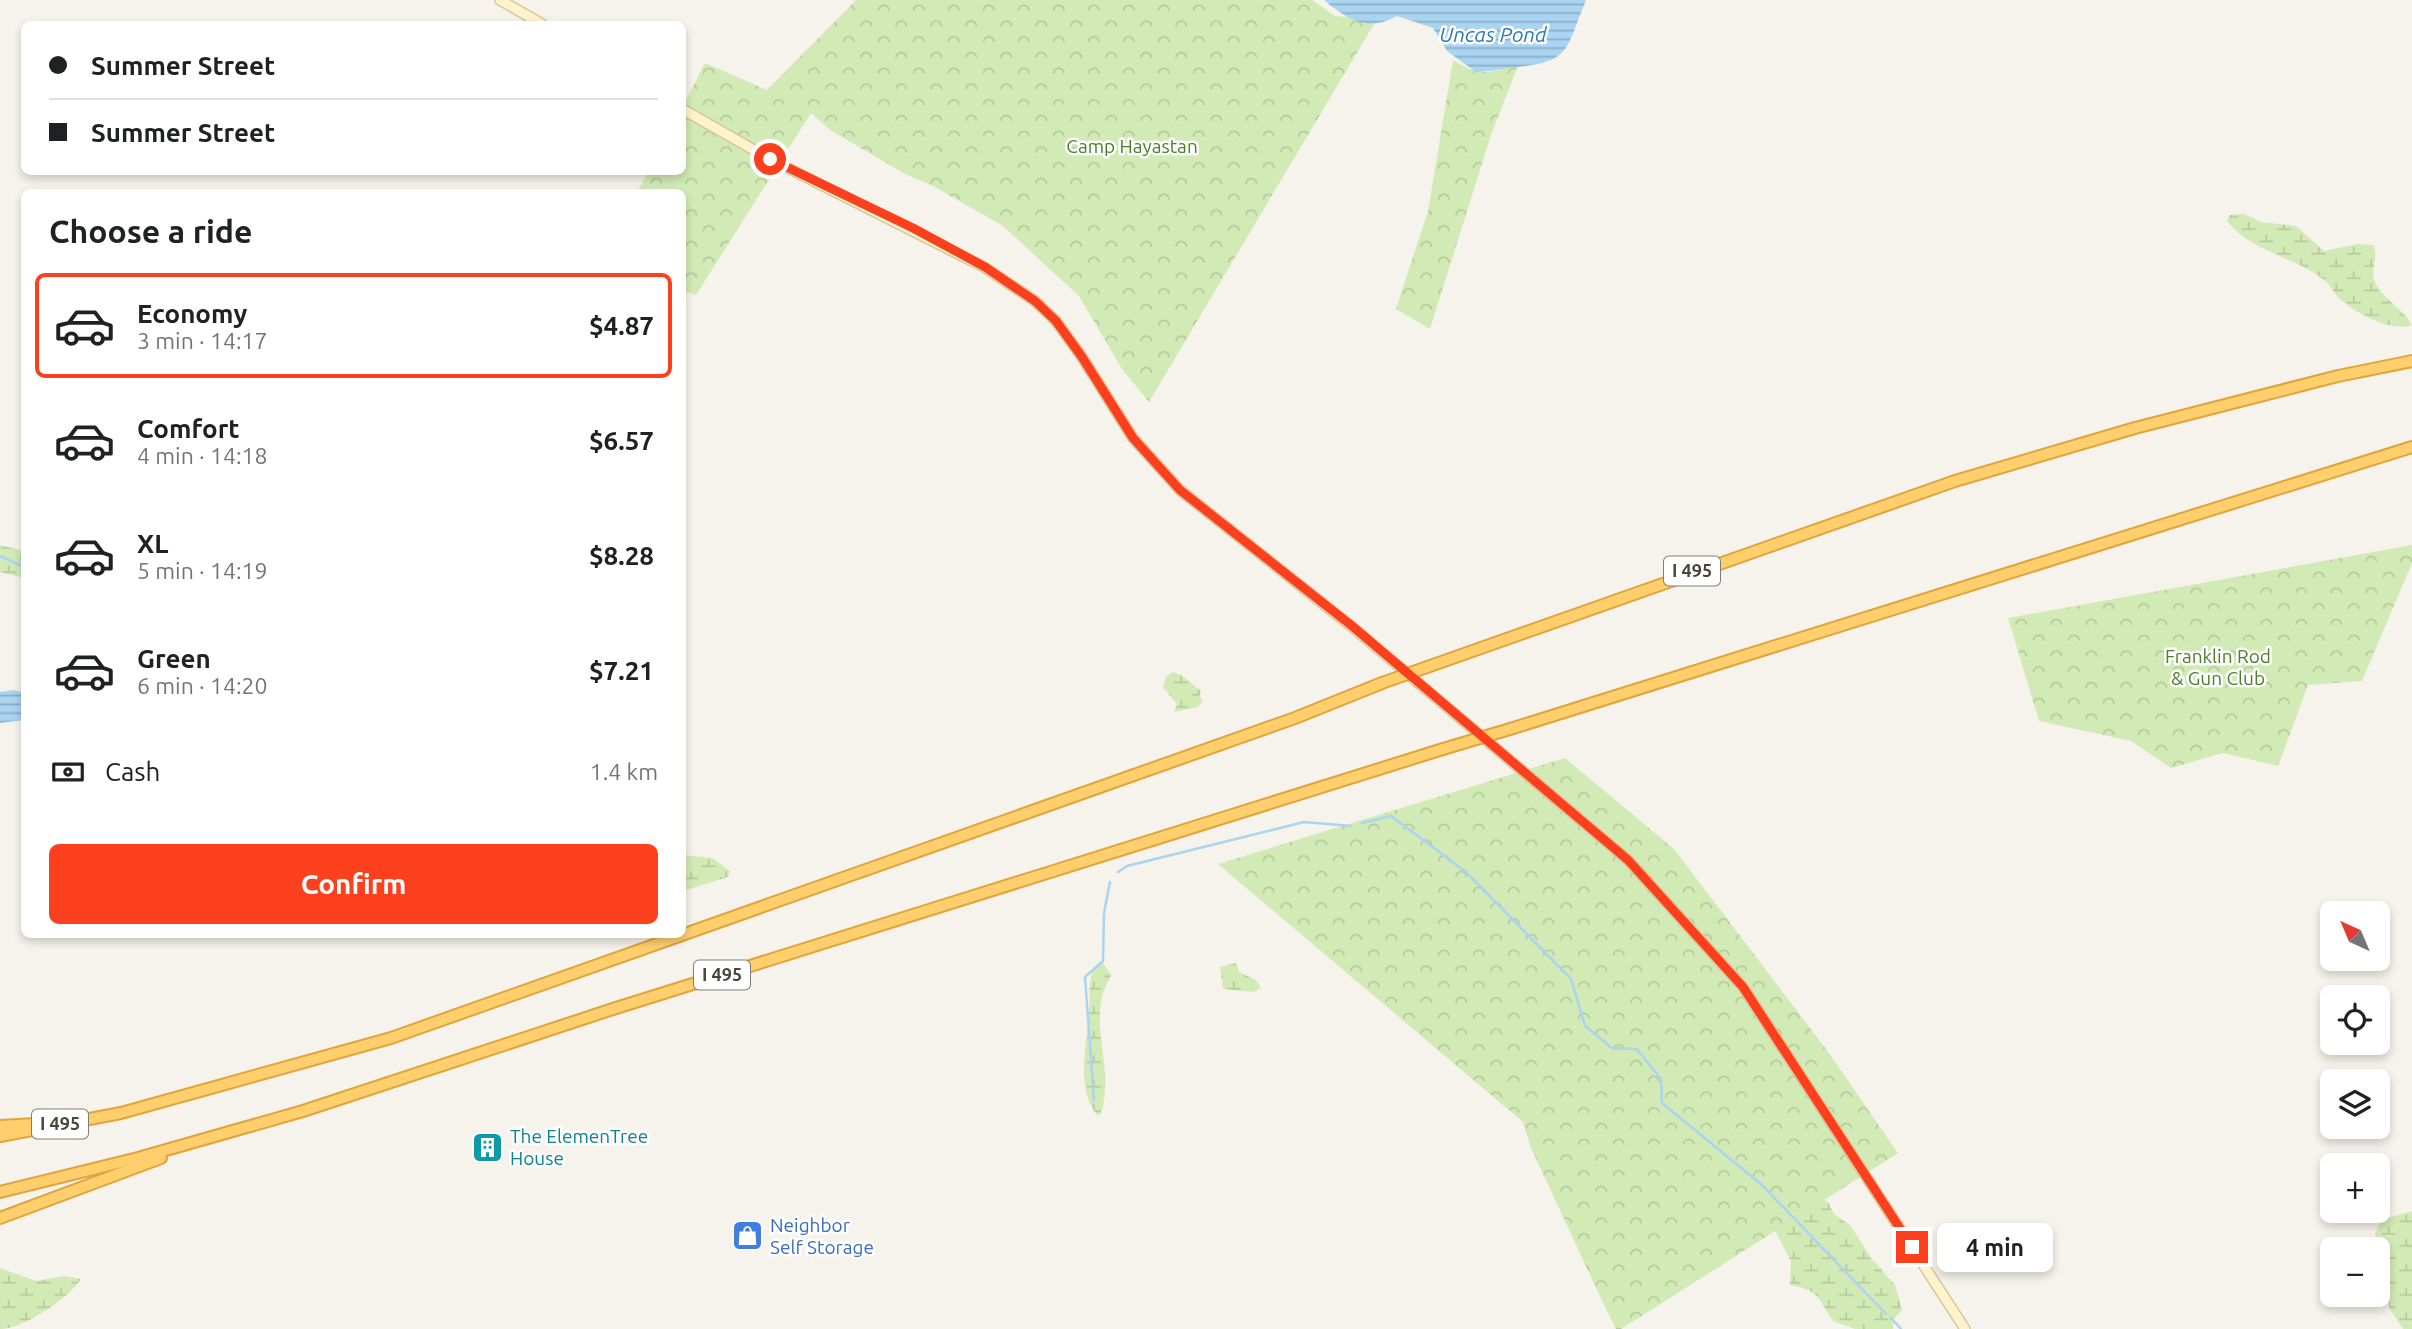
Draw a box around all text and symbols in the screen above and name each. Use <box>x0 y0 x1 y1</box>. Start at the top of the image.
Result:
water label: Uncas Pond <box>1439 22 1548 46</box>
text: Summer Street <box>91 51 275 80</box>
text: Summer Street <box>91 118 275 147</box>
park label: Camp Hayastan <box>1066 135 1198 157</box>
route start <box>754 143 786 175</box>
text: Choose a ride <box>49 213 252 249</box>
icon: car <box>53 294 116 357</box>
text: Economy <box>137 299 247 328</box>
text: $4.87 <box>589 311 654 340</box>
text: 3 min · 14:17 <box>137 328 268 353</box>
icon: car <box>53 409 116 472</box>
text: Comfort <box>137 414 240 443</box>
text: $6.57 <box>589 426 654 455</box>
text: 4 min · 14:18 <box>137 443 268 468</box>
icon: car <box>53 524 116 587</box>
text: XL <box>137 529 168 558</box>
text: $8.28 <box>589 541 654 570</box>
road number: I 495 <box>1664 556 1720 586</box>
text: 5 min · 14:19 <box>137 558 268 583</box>
icon: car <box>53 639 116 702</box>
text: Green <box>137 644 211 673</box>
park label: Franklin Rod & Gun Club <box>2165 645 2271 689</box>
text: $7.21 <box>589 656 654 685</box>
text: 6 min · 14:20 <box>137 673 268 698</box>
icon: cash <box>49 753 87 791</box>
text: Cash <box>105 757 160 786</box>
text: 1.4 km <box>590 759 658 784</box>
button: Confirm <box>49 844 658 924</box>
north arrow <box>2320 901 2390 971</box>
map controls <box>2320 901 2390 1307</box>
road number: I 495 <box>694 960 750 990</box>
button: locate <box>2320 985 2390 1055</box>
button: layers <box>2320 1069 2390 1139</box>
road number: I 495 <box>32 1110 88 1139</box>
place label: The ElemenTree House <box>510 1125 648 1169</box>
building icon: The ElemenTree House <box>470 1130 504 1164</box>
button: + <box>2320 1153 2390 1223</box>
place label: Neighbor Self Storage <box>770 1214 874 1258</box>
shop icon: Neighbor Self Storage <box>730 1219 764 1253</box>
callout: 4 min <box>1937 1222 2052 1272</box>
route end <box>1896 1231 1928 1263</box>
text: 4 min <box>1966 1235 2024 1260</box>
button: − <box>2320 1237 2390 1307</box>

